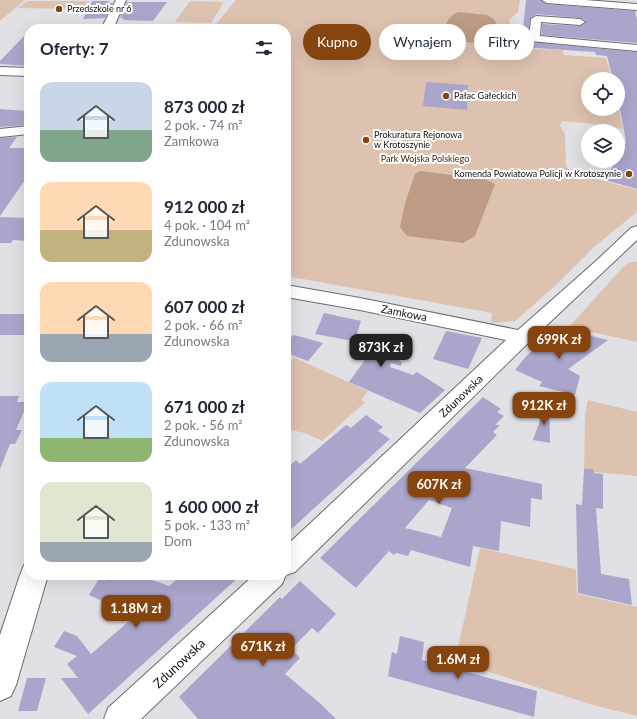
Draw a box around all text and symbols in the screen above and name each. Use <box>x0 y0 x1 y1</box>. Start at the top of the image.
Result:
place label: Przedszkole nr 6 <box>67 3 132 14</box>
marker: Przedszkole nr 6 <box>54 4 64 14</box>
chip: Kupno <box>303 24 371 60</box>
chip: Wynajem <box>379 24 466 60</box>
chip: Filtry <box>474 24 534 60</box>
icon: filters <box>253 37 275 59</box>
text: Oferty: 7 <box>40 38 109 59</box>
map controls <box>581 72 625 168</box>
button: locate <box>581 72 625 116</box>
place label: Pałac Gałeckich <box>454 90 516 101</box>
marker: Pałac Gałeckich <box>441 91 451 101</box>
text: 873 000 zł <box>164 96 245 117</box>
icon: home <box>72 98 120 146</box>
text: 2 pok. · 74 m² <box>164 117 243 133</box>
button: layers <box>581 124 625 168</box>
place label: Prokuratura Rejonowa w Krotoszynie <box>374 129 462 150</box>
text: Zamkowa <box>164 133 219 149</box>
marker: Prokuratura Rejonowa w Krotoszynie <box>361 135 371 145</box>
park label: Park Wojska Polskiego <box>381 153 469 164</box>
place label: Komenda Powiatowa Policji w Krotoszynie <box>454 168 621 179</box>
marker: Komenda Powiatowa Policji w Krotoszynie <box>624 169 634 179</box>
text: 912 000 zł <box>164 196 245 217</box>
icon: home <box>72 198 120 246</box>
text: 4 pok. · 104 m² <box>164 217 250 233</box>
text: Zdunowska <box>164 233 229 249</box>
text: 607 000 zł <box>164 296 245 317</box>
icon: home <box>72 298 120 346</box>
street label: Zamkowa <box>380 302 428 323</box>
text: 2 pok. · 66 m² <box>164 317 243 333</box>
pin: 699K zł <box>522 326 596 360</box>
text: 699K zł <box>537 331 581 347</box>
text: Zdunowska <box>164 333 229 349</box>
pin: 873K zł <box>344 334 418 368</box>
text: 873K zł <box>359 339 403 355</box>
street label: Zdunowska <box>436 372 485 420</box>
pin: 912K zł <box>507 392 581 426</box>
text: 671 000 zł <box>164 396 245 417</box>
text: 912K zł <box>522 397 566 413</box>
icon: home <box>72 398 120 446</box>
text: 2 pok. · 56 m² <box>164 417 243 433</box>
text: Zdunowska <box>164 433 229 449</box>
pin: 607K zł <box>402 471 476 505</box>
text: 607K zł <box>417 476 461 492</box>
text: 1 600 000 zł <box>164 496 259 517</box>
icon: home <box>72 498 120 546</box>
text: 5 pok. · 133 m² <box>164 517 250 533</box>
text: Dom <box>164 533 192 549</box>
pin: 1.18M zł <box>95 595 177 629</box>
text: 1.18M zł <box>110 600 162 616</box>
pin: 671K zł <box>226 633 300 667</box>
street label: Zdunowska <box>150 635 208 691</box>
text: 671K zł <box>241 638 285 654</box>
pin: 1.6M zł <box>421 646 495 680</box>
text: 1.6M zł <box>436 651 480 667</box>

